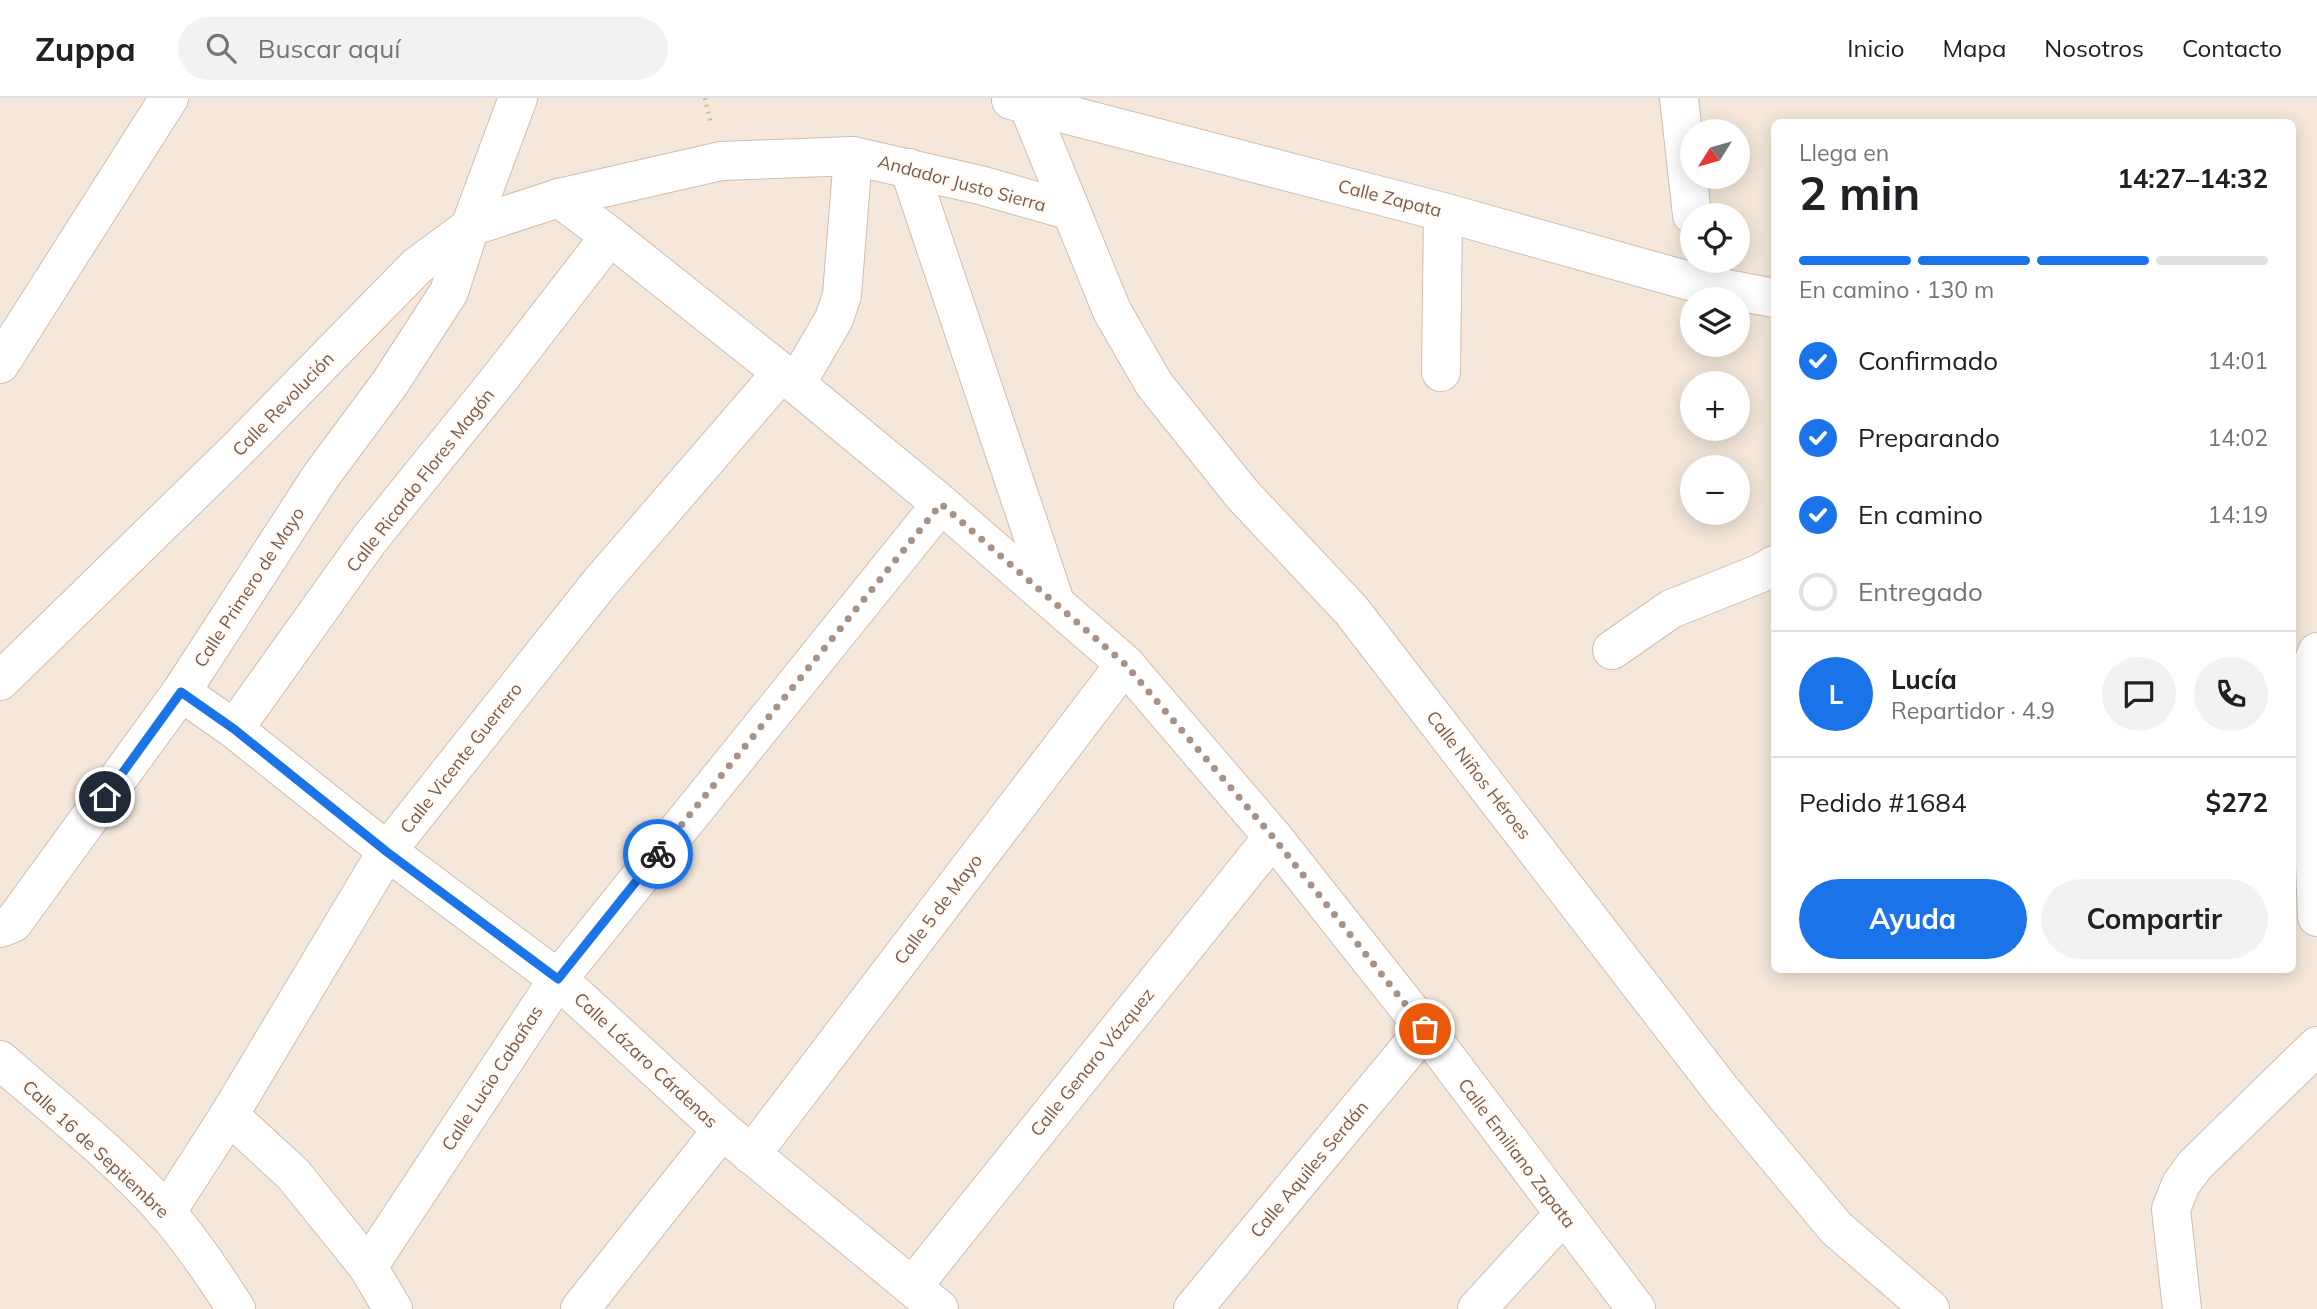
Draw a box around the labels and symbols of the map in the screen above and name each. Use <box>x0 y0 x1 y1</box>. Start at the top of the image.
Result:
north arrow <box>1680 119 1750 189</box>
street label: Andador Justo Sierra <box>875 149 1049 217</box>
street label: Calle Zapata <box>1336 174 1444 222</box>
street label: Calle Revolución <box>227 347 339 461</box>
street label: Calle Ricardo Flores Magón <box>341 384 499 576</box>
street label: Calle Primero de Mayo <box>189 503 309 671</box>
street label: Calle Vicente Guerrero <box>395 678 527 838</box>
street label: Calle Niños Héroes <box>1422 706 1536 844</box>
pin <box>75 767 135 827</box>
courier <box>623 819 693 889</box>
street label: Calle 5 de Mayo <box>889 849 987 969</box>
street label: Calle Genaro Vázquez <box>1025 983 1159 1141</box>
street label: Calle Lázaro Cárdenas <box>569 987 723 1133</box>
pin <box>1395 999 1455 1059</box>
street label: Calle Lucio Cabañas <box>436 1001 548 1155</box>
street label: Calle Emiliano Zapata <box>1453 1074 1581 1232</box>
street label: Calle 16 de Septiembre <box>18 1075 174 1223</box>
street label: Calle Aquiles Serdán <box>1245 1096 1373 1242</box>

